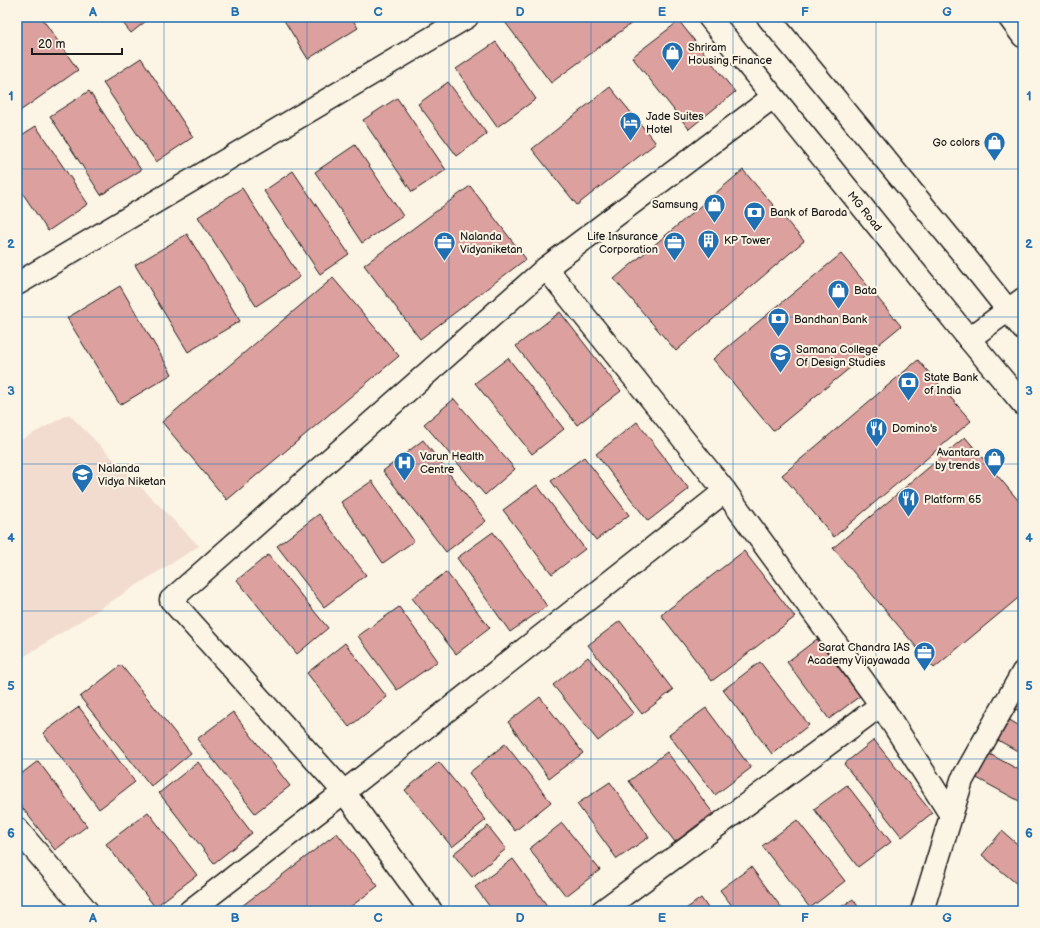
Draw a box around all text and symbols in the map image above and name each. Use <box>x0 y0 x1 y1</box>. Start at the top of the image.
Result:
text: A <box>88 4 97 20</box>
text: B <box>230 4 240 20</box>
text: C <box>373 4 383 20</box>
text: D <box>515 4 525 20</box>
text: E <box>658 4 667 20</box>
text: F <box>801 4 809 20</box>
text: G <box>942 4 952 20</box>
scale bar <box>32 30 122 56</box>
text: 20 m <box>38 37 65 52</box>
shop icon: Shriram Housing Finance <box>659 40 685 73</box>
place label: Shriram Housing Finance <box>688 41 772 67</box>
text: 1 <box>8 88 14 104</box>
text: 1 <box>1026 88 1032 104</box>
hotel icon: Jade Suites Hotel <box>618 109 644 142</box>
place label: Jade Suites Hotel <box>646 110 704 136</box>
shop icon: Go colors <box>982 129 1008 162</box>
place label: Go colors <box>932 136 981 149</box>
street label: MG Road <box>845 189 885 234</box>
shop icon: Samsung <box>701 191 727 224</box>
place label: Samsung <box>652 198 698 211</box>
bank icon: Bank of Baroda <box>741 199 767 232</box>
place label: Bank of Baroda <box>770 206 847 219</box>
building icon: KP Tower <box>696 227 722 260</box>
office icon: Nalanda Vidyaniketan <box>432 229 458 262</box>
office icon: Life Insurance Corporation <box>661 229 687 262</box>
place label: Nalanda Vidyaniketan <box>460 230 523 256</box>
place label: Life Insurance Corporation <box>587 230 658 256</box>
place label: KP Tower <box>724 234 771 247</box>
text: 2 <box>7 236 15 252</box>
text: 2 <box>1025 236 1033 252</box>
shop icon: Bata <box>825 277 851 310</box>
place label: Bata <box>854 284 877 297</box>
bank icon: Bandhan Bank <box>766 306 792 339</box>
place label: Bandhan Bank <box>794 313 868 326</box>
school or university icon: Samana College Of Design Studies <box>768 342 794 375</box>
place label: Samana College Of Design Studies <box>796 343 886 369</box>
bank icon: State Bank of India <box>896 370 922 403</box>
place label: State Bank of India <box>924 371 978 397</box>
text: 3 <box>7 383 15 399</box>
text: 3 <box>1025 383 1033 399</box>
restaurant icon: Domino's <box>863 415 889 448</box>
place label: Domino's <box>892 422 938 435</box>
shop icon: Avantara by trends <box>982 445 1008 478</box>
place label: Avantara by trends <box>935 446 981 472</box>
hospital icon: Varun Health Centre <box>392 449 418 482</box>
place label: Varun Health Centre <box>420 450 484 476</box>
school or university icon: Nalanda Vidya Niketan <box>69 461 95 494</box>
place label: Nalanda Vidya Niketan <box>98 462 166 488</box>
restaurant icon: Platform 65 <box>896 486 922 519</box>
place label: Platform 65 <box>924 493 981 506</box>
text: 4 <box>7 530 15 546</box>
text: 4 <box>1025 530 1033 546</box>
office icon: Sarat Chandra IAS Academy Vijayawada <box>912 640 938 673</box>
place label: Sarat Chandra IAS Academy Vijayawada <box>807 641 910 667</box>
text: 5 <box>7 678 15 694</box>
text: 5 <box>1025 678 1033 694</box>
text: 6 <box>7 825 15 841</box>
text: 6 <box>1025 825 1033 841</box>
text: A <box>88 910 97 926</box>
text: B <box>230 910 240 926</box>
text: C <box>373 910 383 926</box>
text: D <box>515 910 525 926</box>
text: E <box>658 910 667 926</box>
text: F <box>801 910 809 926</box>
text: G <box>942 910 952 926</box>

